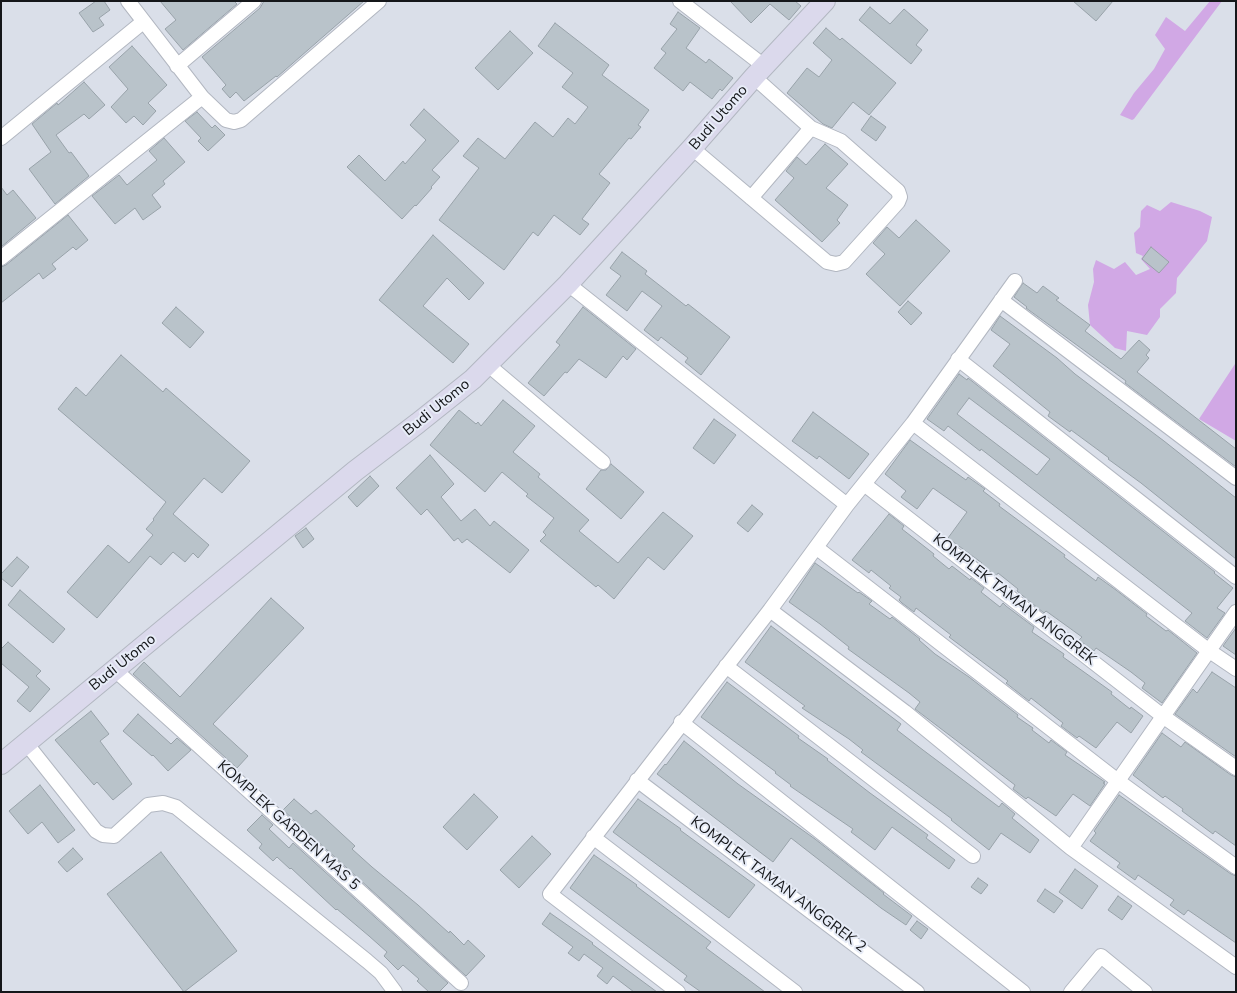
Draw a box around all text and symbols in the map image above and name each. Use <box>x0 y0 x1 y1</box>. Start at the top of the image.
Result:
street label: Budi Utomo <box>686 82 752 154</box>
street label: Budi Utomo <box>400 376 474 440</box>
street label: KOMPLEK TAMAN ANGGREK <box>929 531 1099 669</box>
street label: Budi Utomo <box>86 631 160 695</box>
street label: KOMPLEK GARDEN MAS 5 <box>213 757 363 895</box>
street label: KOMPLEK TAMAN ANGGREK 2 <box>687 813 869 957</box>

